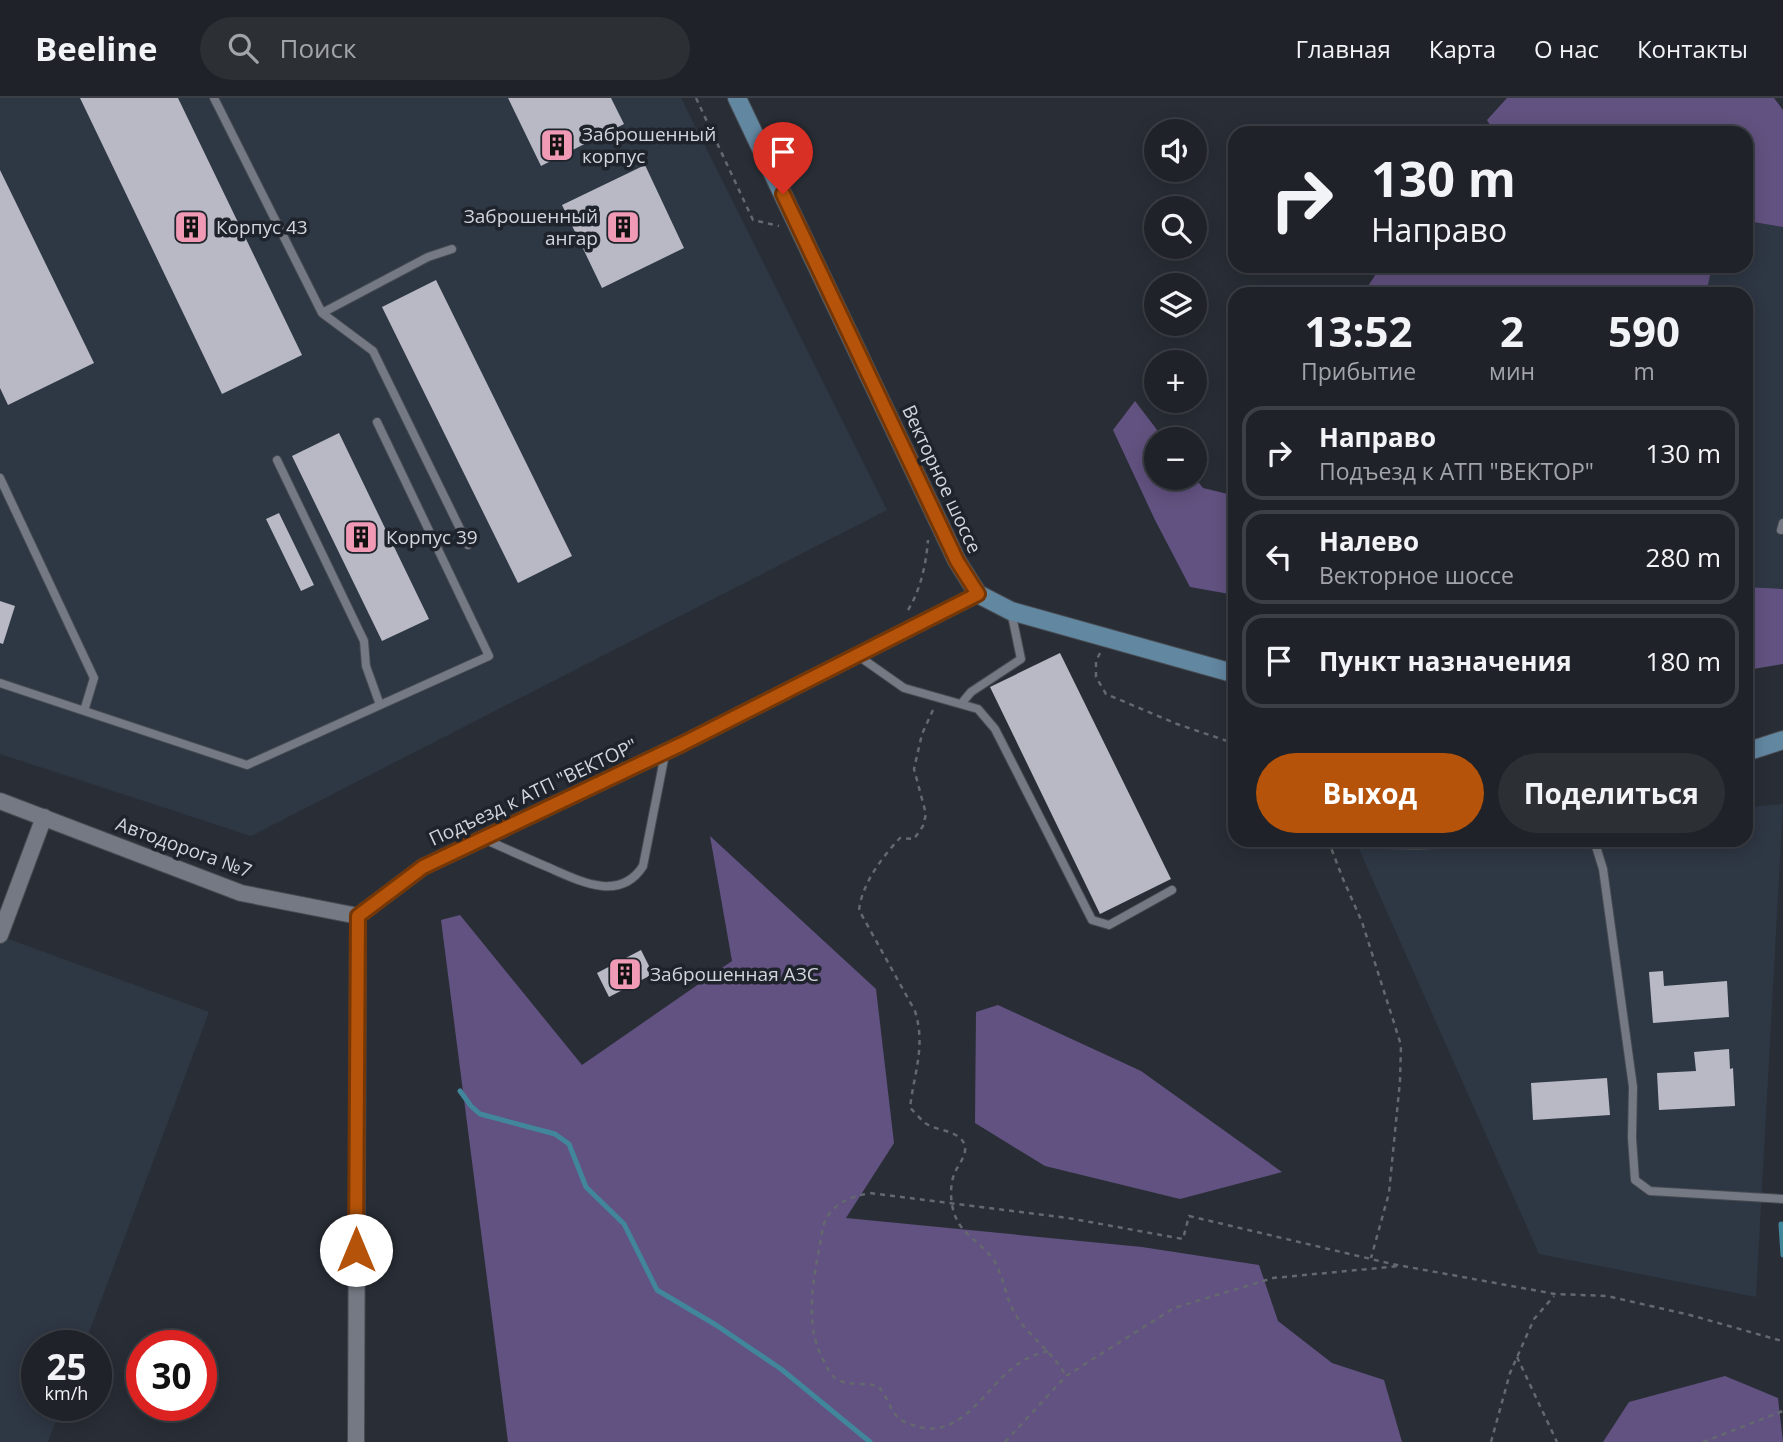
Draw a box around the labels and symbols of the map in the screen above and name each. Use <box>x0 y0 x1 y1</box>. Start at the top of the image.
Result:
place label: Заброшенный корпус <box>582 121 716 169</box>
pin <box>753 122 813 194</box>
building icon: Заброшенный корпус <box>538 126 576 164</box>
place label: Заброшенный ангар <box>464 203 598 251</box>
building icon: Корпус 43 <box>172 208 210 246</box>
building icon: Заброшенный ангар <box>604 208 642 246</box>
place label: Корпус 43 <box>216 214 308 240</box>
street label: Векторное шоссе <box>896 401 988 557</box>
building icon: Корпус 39 <box>342 518 380 556</box>
place label: Корпус 39 <box>386 524 478 550</box>
street label: Подъезд к АТП "ВЕКТОР" <box>425 732 641 852</box>
street label: Автодорога №7 <box>113 810 255 884</box>
building icon: Заброшенная АЗС <box>606 955 644 993</box>
place label: Заброшенная АЗС <box>650 961 819 987</box>
position arrow <box>319 1213 393 1287</box>
speed limit sign: 30 <box>126 1330 217 1421</box>

